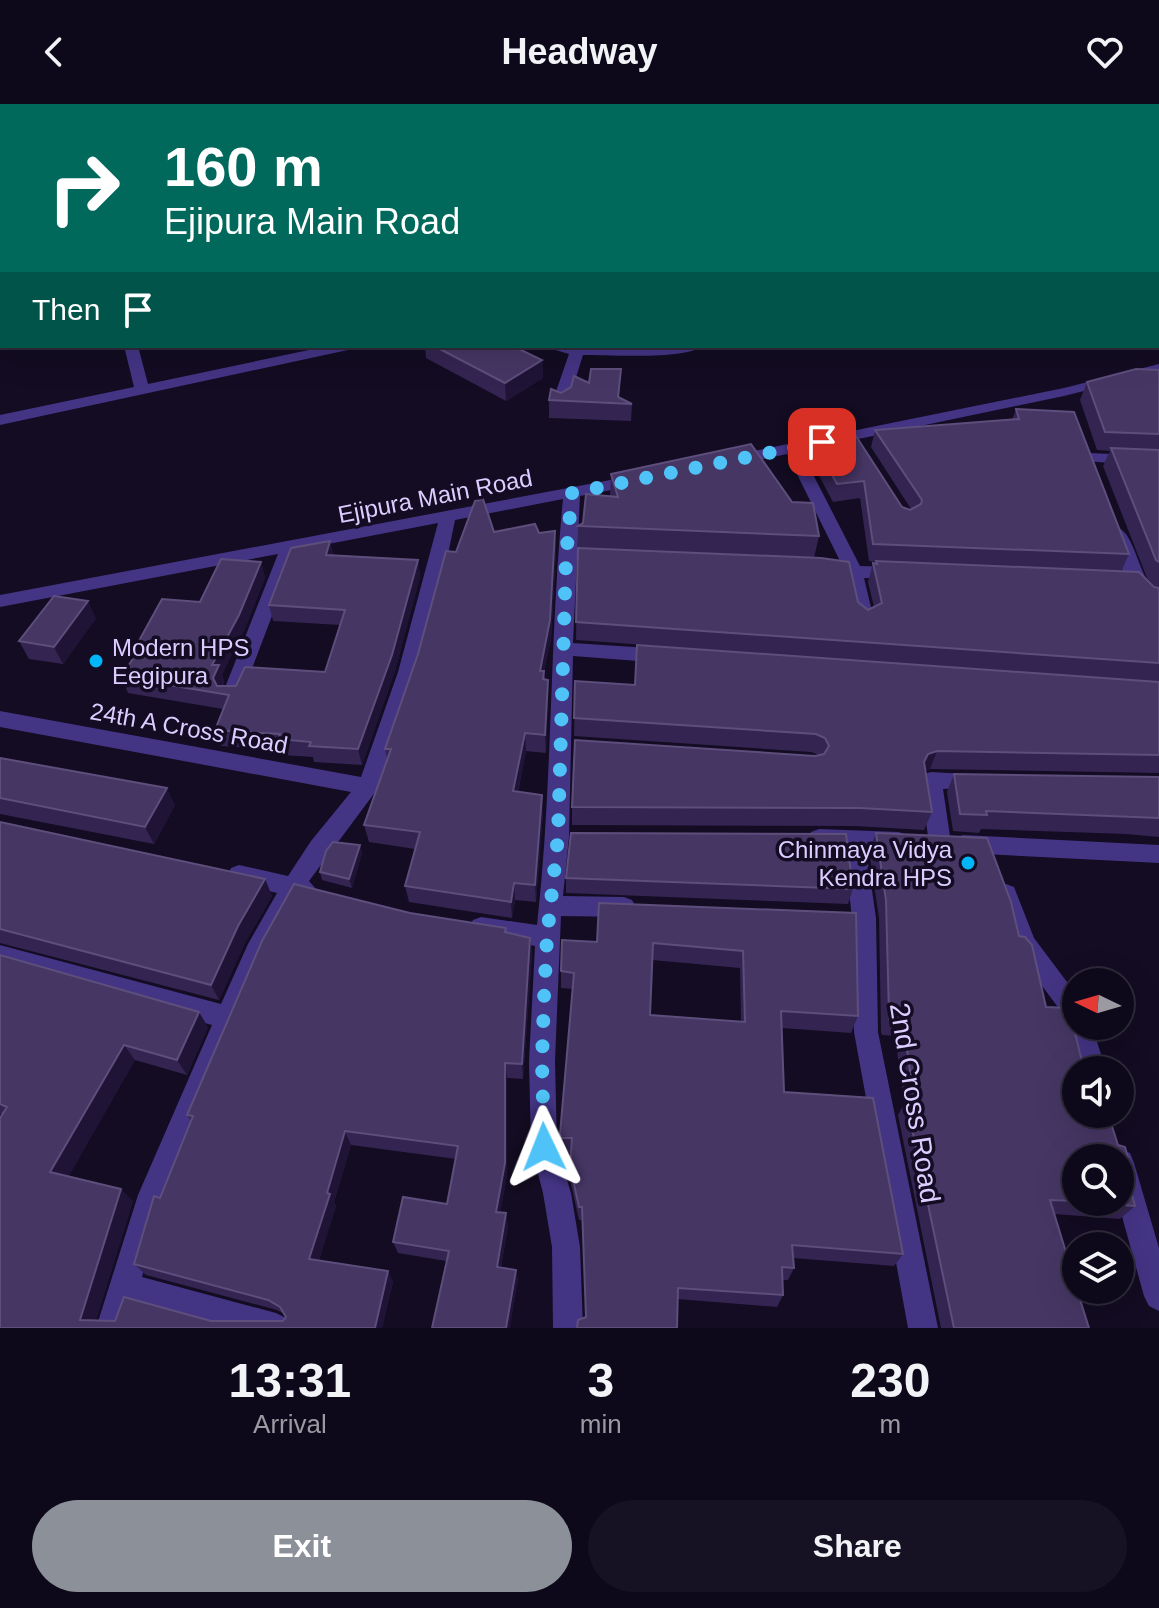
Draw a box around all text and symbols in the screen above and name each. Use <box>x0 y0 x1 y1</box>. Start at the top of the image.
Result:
icon: back <box>32 30 76 74</box>
icon: heart <box>1083 30 1127 74</box>
text: Headway <box>501 31 658 72</box>
text: 160 m <box>164 135 323 198</box>
icon: right <box>32 136 136 240</box>
text: Ejipura Main Road <box>164 201 460 242</box>
icon: arrive <box>116 288 160 332</box>
text: Then <box>32 293 100 326</box>
pin <box>788 408 856 476</box>
icon: arrive <box>800 420 844 464</box>
street label: Ejipura Main Road <box>336 464 534 528</box>
place label: Modern HPS Eegipura <box>112 634 249 689</box>
marker: Modern HPS Eegipura <box>87 652 105 670</box>
street label: 24th A Cross Road <box>88 697 290 759</box>
place label: Chinmaya Vidya Kendra HPS <box>778 836 953 891</box>
marker: Chinmaya Vidya Kendra HPS <box>959 854 977 872</box>
north arrow <box>1062 968 1134 1040</box>
map controls <box>1062 968 1134 1304</box>
street label: 2nd Cross Road <box>884 1001 946 1205</box>
button: sound <box>1062 1056 1134 1128</box>
position arrow <box>502 1105 586 1189</box>
button: search <box>1062 1144 1134 1216</box>
button: layers <box>1062 1232 1134 1304</box>
text: 13:31 <box>229 1354 351 1407</box>
text: 3 <box>587 1354 614 1407</box>
text: 230 <box>850 1354 930 1407</box>
text: Arrival <box>253 1409 327 1439</box>
text: min <box>580 1409 622 1439</box>
text: m <box>880 1409 901 1439</box>
button: Exit <box>32 1500 572 1592</box>
button: Share <box>588 1500 1127 1592</box>

